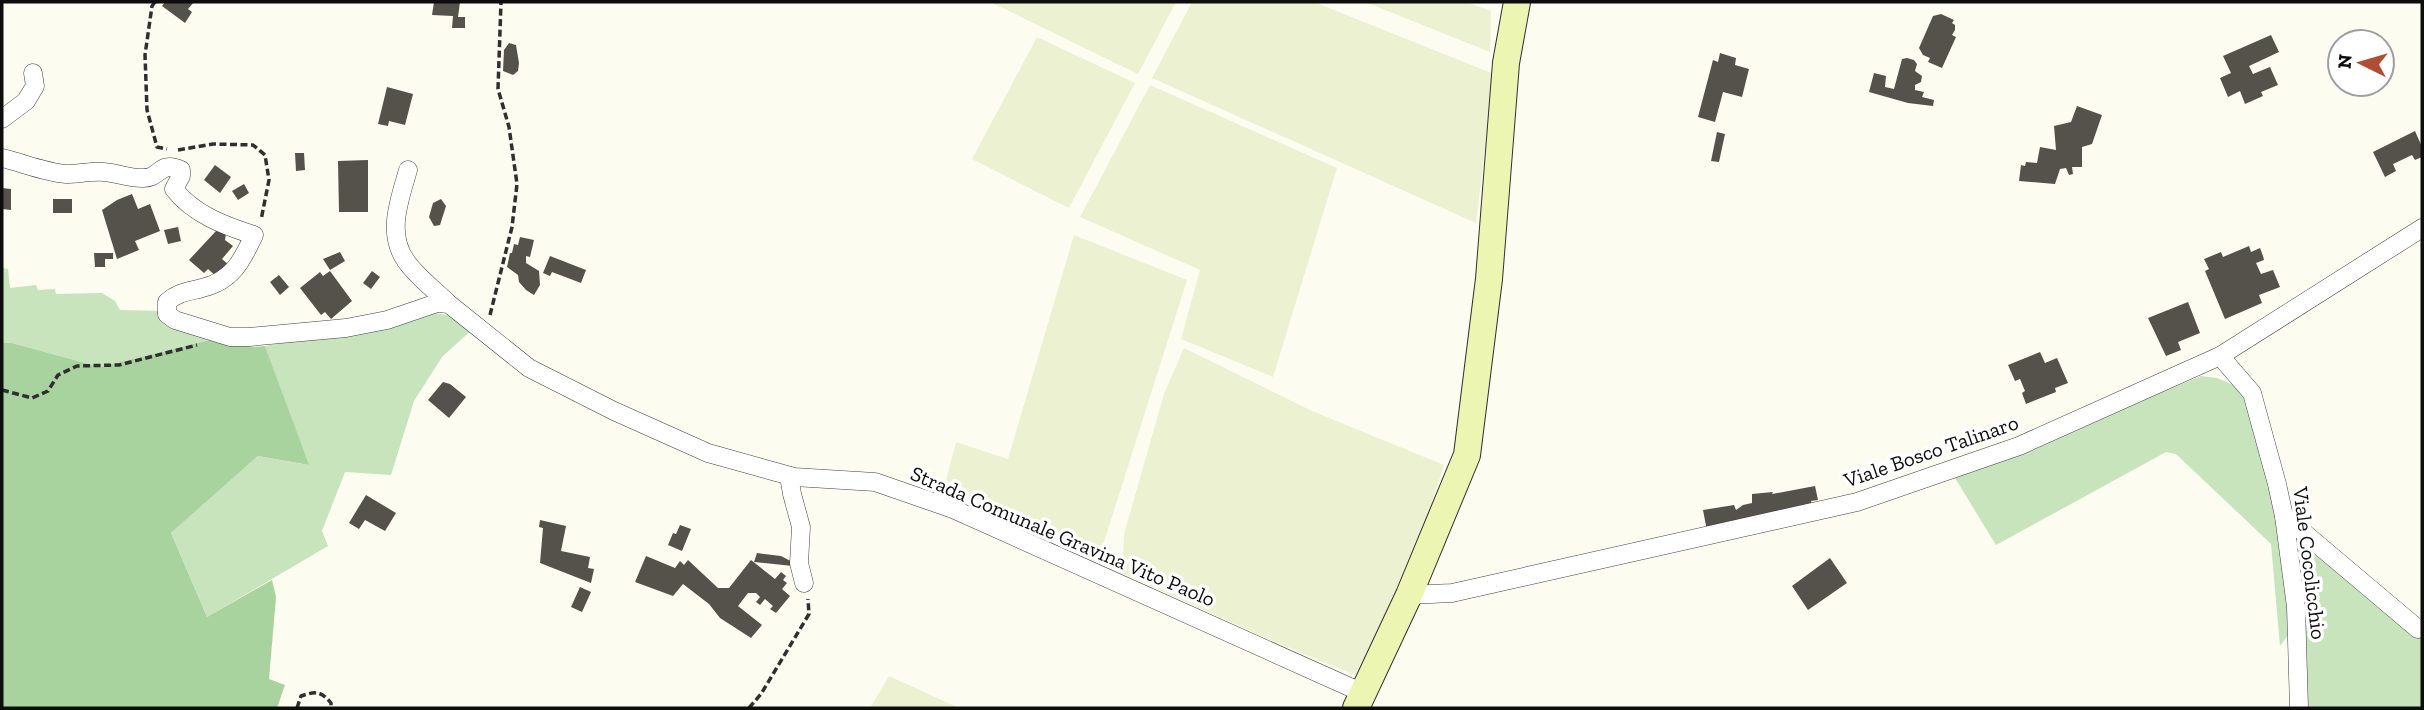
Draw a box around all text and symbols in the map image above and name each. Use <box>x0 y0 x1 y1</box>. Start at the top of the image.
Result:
north arrow <box>2326 28 2396 98</box>
text: N <box>2332 53 2357 70</box>
street label: Viale Bosco Talinaro <box>1840 409 2021 493</box>
street label: Strada Comunale Gravina Vito Paolo <box>907 460 1219 612</box>
street label: Viale Cocolicchio <box>2288 484 2332 641</box>

